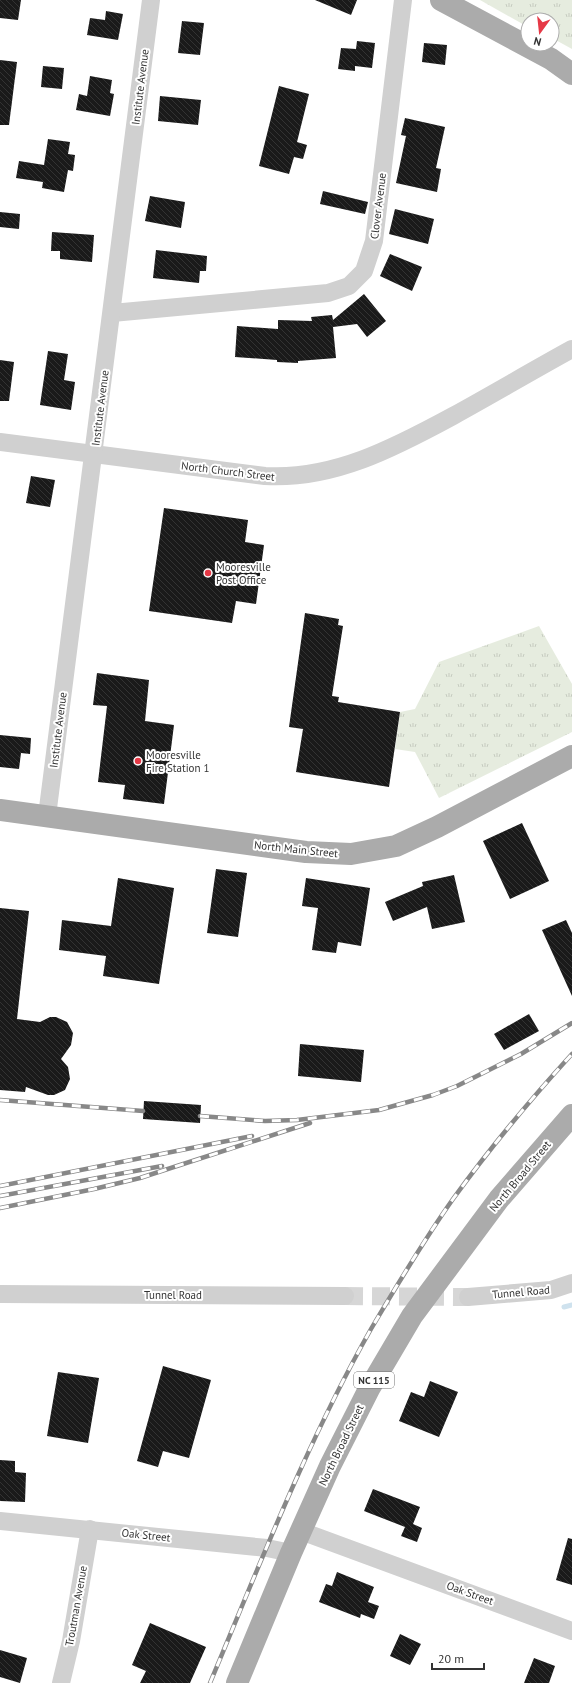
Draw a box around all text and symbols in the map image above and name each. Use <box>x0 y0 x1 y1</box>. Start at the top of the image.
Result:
north arrow <box>520 12 560 52</box>
text: N <box>532 34 543 49</box>
street label: Institute Avenue <box>128 48 152 126</box>
street label: Clover Avenue <box>367 172 389 240</box>
street label: Institute Avenue <box>88 369 112 447</box>
street label: North Church Street <box>180 458 276 484</box>
place label: Mooresville Post Office <box>216 560 271 587</box>
marker: Mooresville Post Office <box>203 568 213 578</box>
street label: Institute Avenue <box>46 691 70 769</box>
place label: Mooresville Fire Station 1 <box>146 748 209 775</box>
marker: Mooresville Fire Station 1 <box>133 756 143 766</box>
street label: North Main Street <box>253 838 339 860</box>
street label: North Broad Street <box>486 1137 554 1214</box>
street label: Tunnel Road <box>492 1282 551 1301</box>
street label: Tunnel Road <box>144 1288 202 1302</box>
road number: NC 115 <box>354 1372 394 1388</box>
street label: North Broad Street <box>315 1402 367 1488</box>
street label: Oak Street <box>121 1525 171 1545</box>
street label: Troutman Avenue <box>62 1564 90 1647</box>
street label: Oak Street <box>445 1578 496 1608</box>
scale bar <box>432 1645 484 1671</box>
text: 20 m <box>438 1651 464 1666</box>

